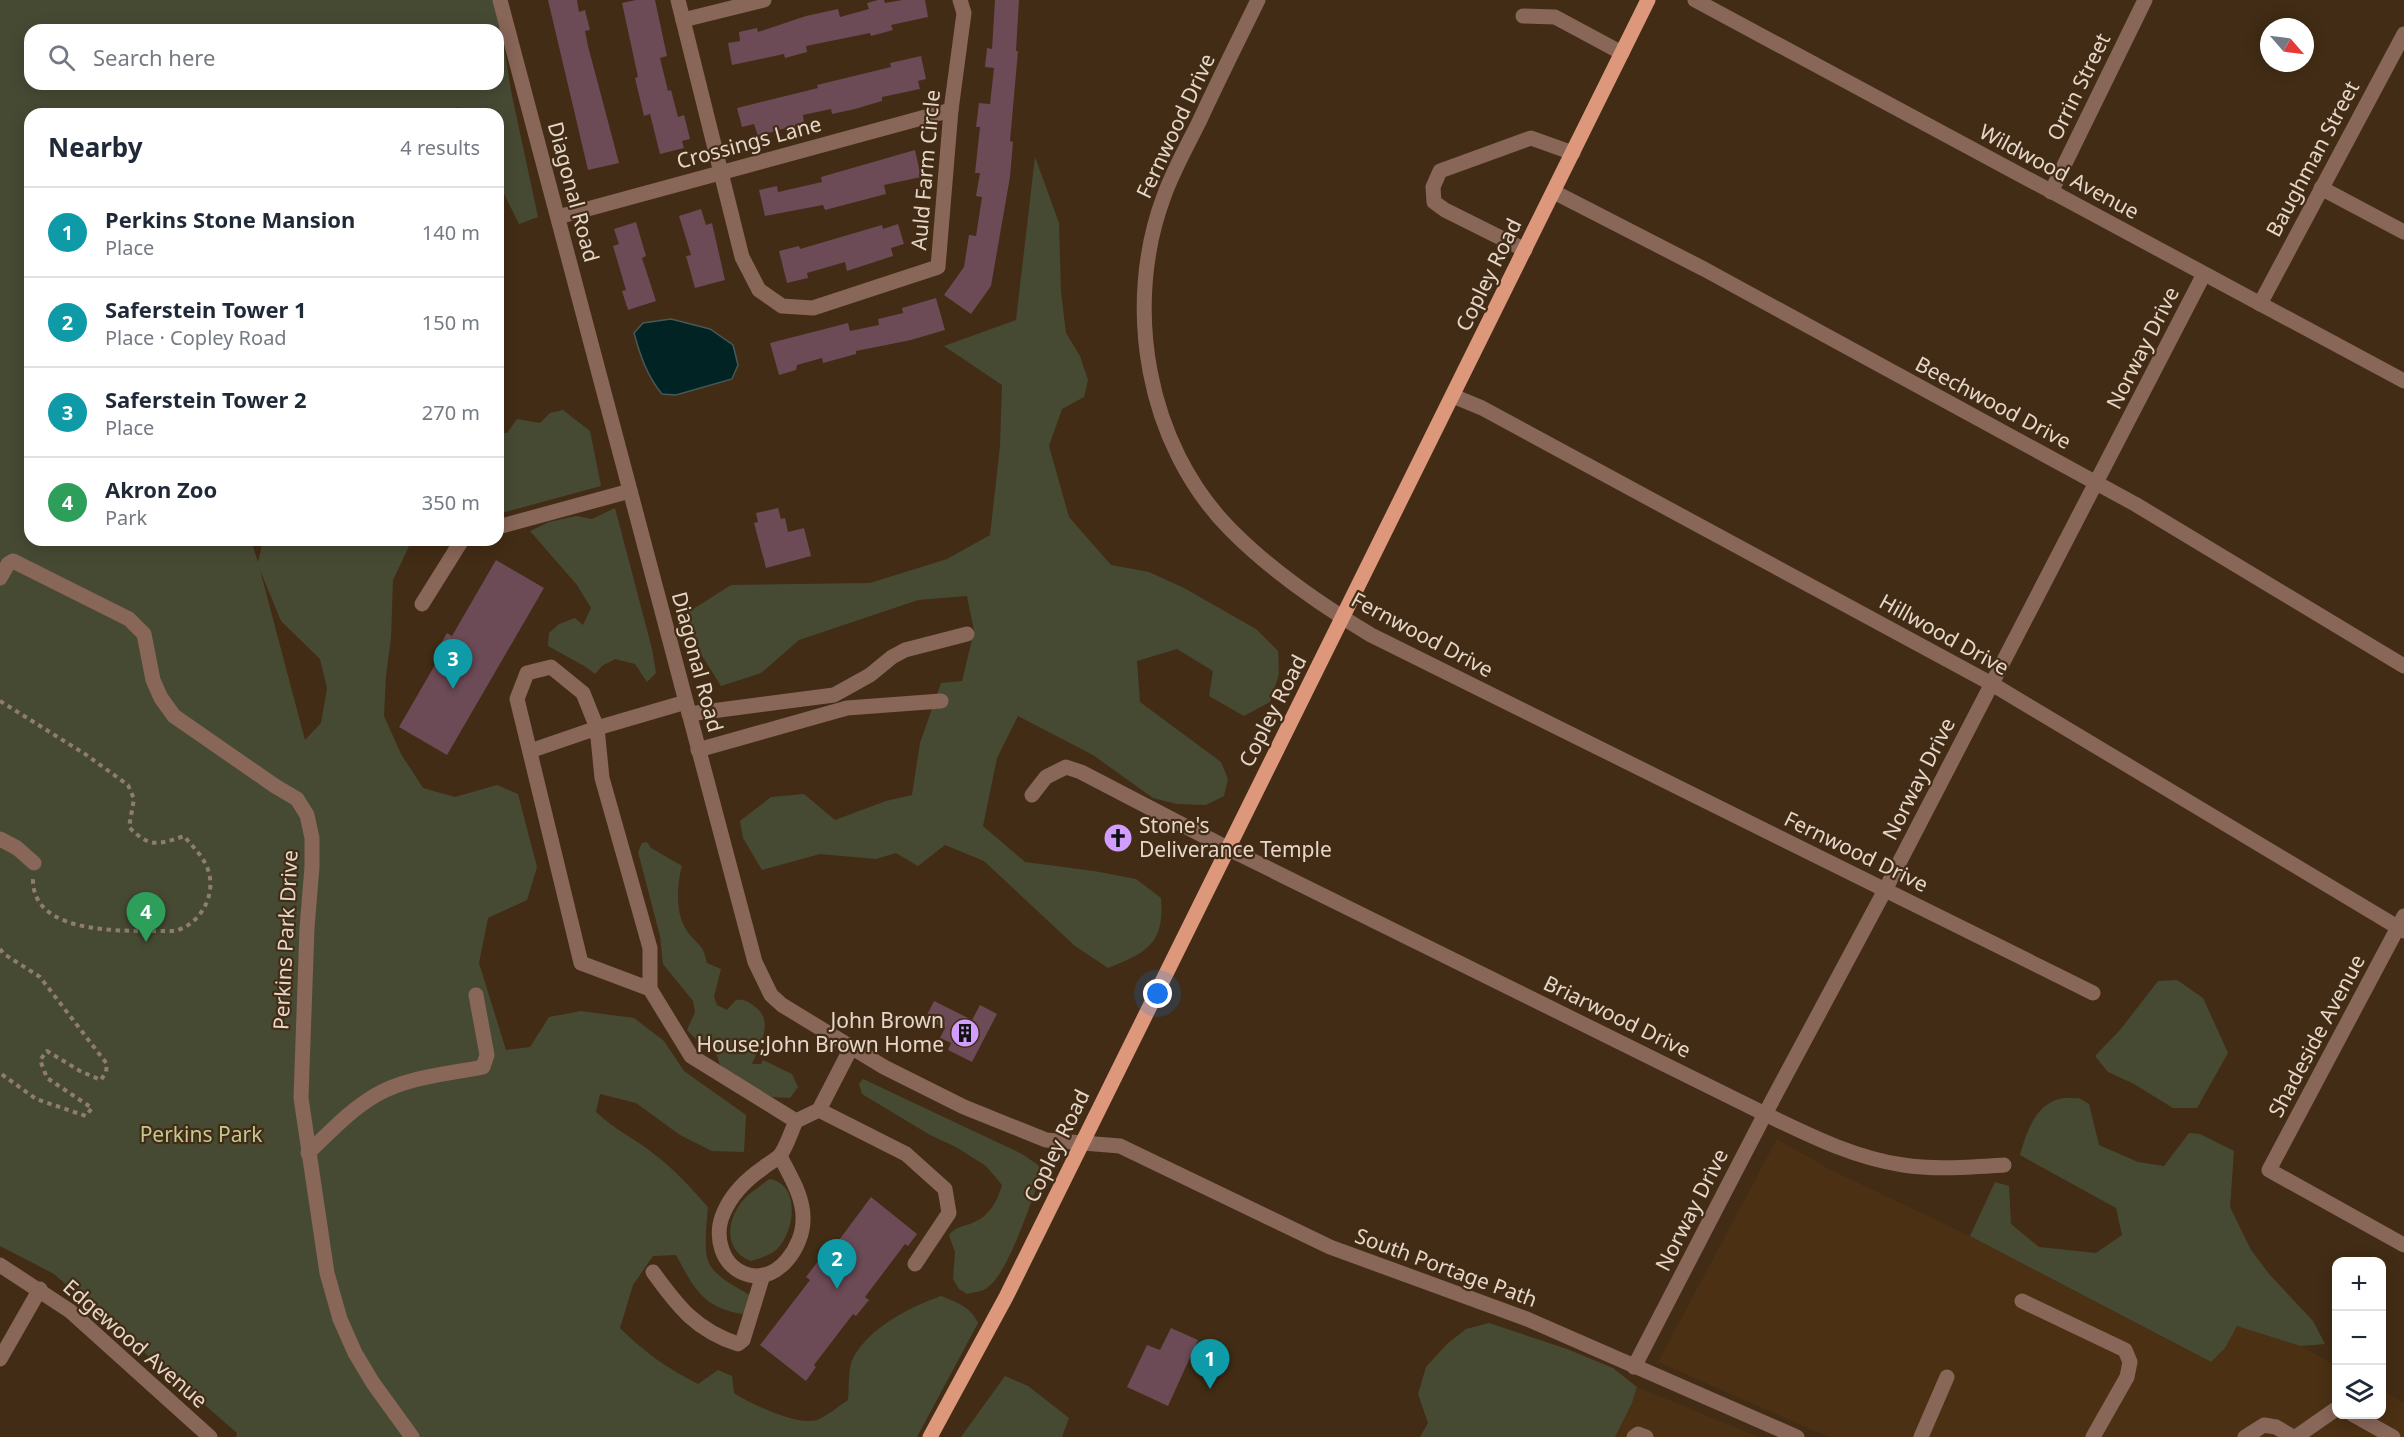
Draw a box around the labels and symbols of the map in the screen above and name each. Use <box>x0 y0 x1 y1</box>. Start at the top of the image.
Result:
north arrow <box>2260 18 2314 72</box>
street label: Orrin Street <box>2040 28 2116 145</box>
street label: Fernwood Drive <box>1129 49 1221 202</box>
street label: Baughman Street <box>2259 75 2365 241</box>
street label: Auld Farm Circle <box>904 89 946 251</box>
street label: Crossings Lane <box>673 109 824 175</box>
street label: Wildwood Avenue <box>1975 117 2144 225</box>
street label: Diagonal Road <box>542 118 606 265</box>
street label: Copley Road <box>1449 213 1528 336</box>
street label: Norway Drive <box>2099 282 2185 413</box>
street label: Beechwood Drive <box>1911 349 2076 455</box>
street label: Fernwood Drive <box>1347 585 1498 683</box>
street label: Hillwood Drive <box>1875 587 2014 681</box>
street label: Diagonal Road <box>666 588 730 735</box>
pin: 3 <box>434 640 472 689</box>
street label: Copley Road <box>1232 650 1312 771</box>
street label: Norway Drive <box>1875 713 1961 844</box>
street label: Fernwood Drive <box>1780 804 1933 898</box>
place label: Stone's Deliverance Temple <box>1139 811 1332 863</box>
church icon: Stone's Deliverance Temple <box>1102 822 1134 854</box>
street label: Perkins Park Drive <box>266 849 304 1031</box>
pin: 4 <box>126 892 166 942</box>
street label: Shadeside Avenue <box>2261 949 2371 1122</box>
street label: Briarwood Drive <box>1539 968 1696 1064</box>
your location <box>1143 979 1172 1008</box>
place label: John Brown House;John Brown Home <box>696 1006 944 1058</box>
building icon: John Brown House;John Brown Home <box>949 1017 981 1049</box>
street label: Copley Road <box>1017 1084 1096 1207</box>
park label: Perkins Park <box>140 1120 263 1148</box>
street label: Norway Drive <box>1648 1144 1734 1275</box>
street label: South Portage Path <box>1351 1221 1541 1313</box>
pin: 2 <box>818 1240 856 1289</box>
street label: Edgewood Avenue <box>57 1273 214 1414</box>
pin: 1 <box>1190 1340 1230 1389</box>

